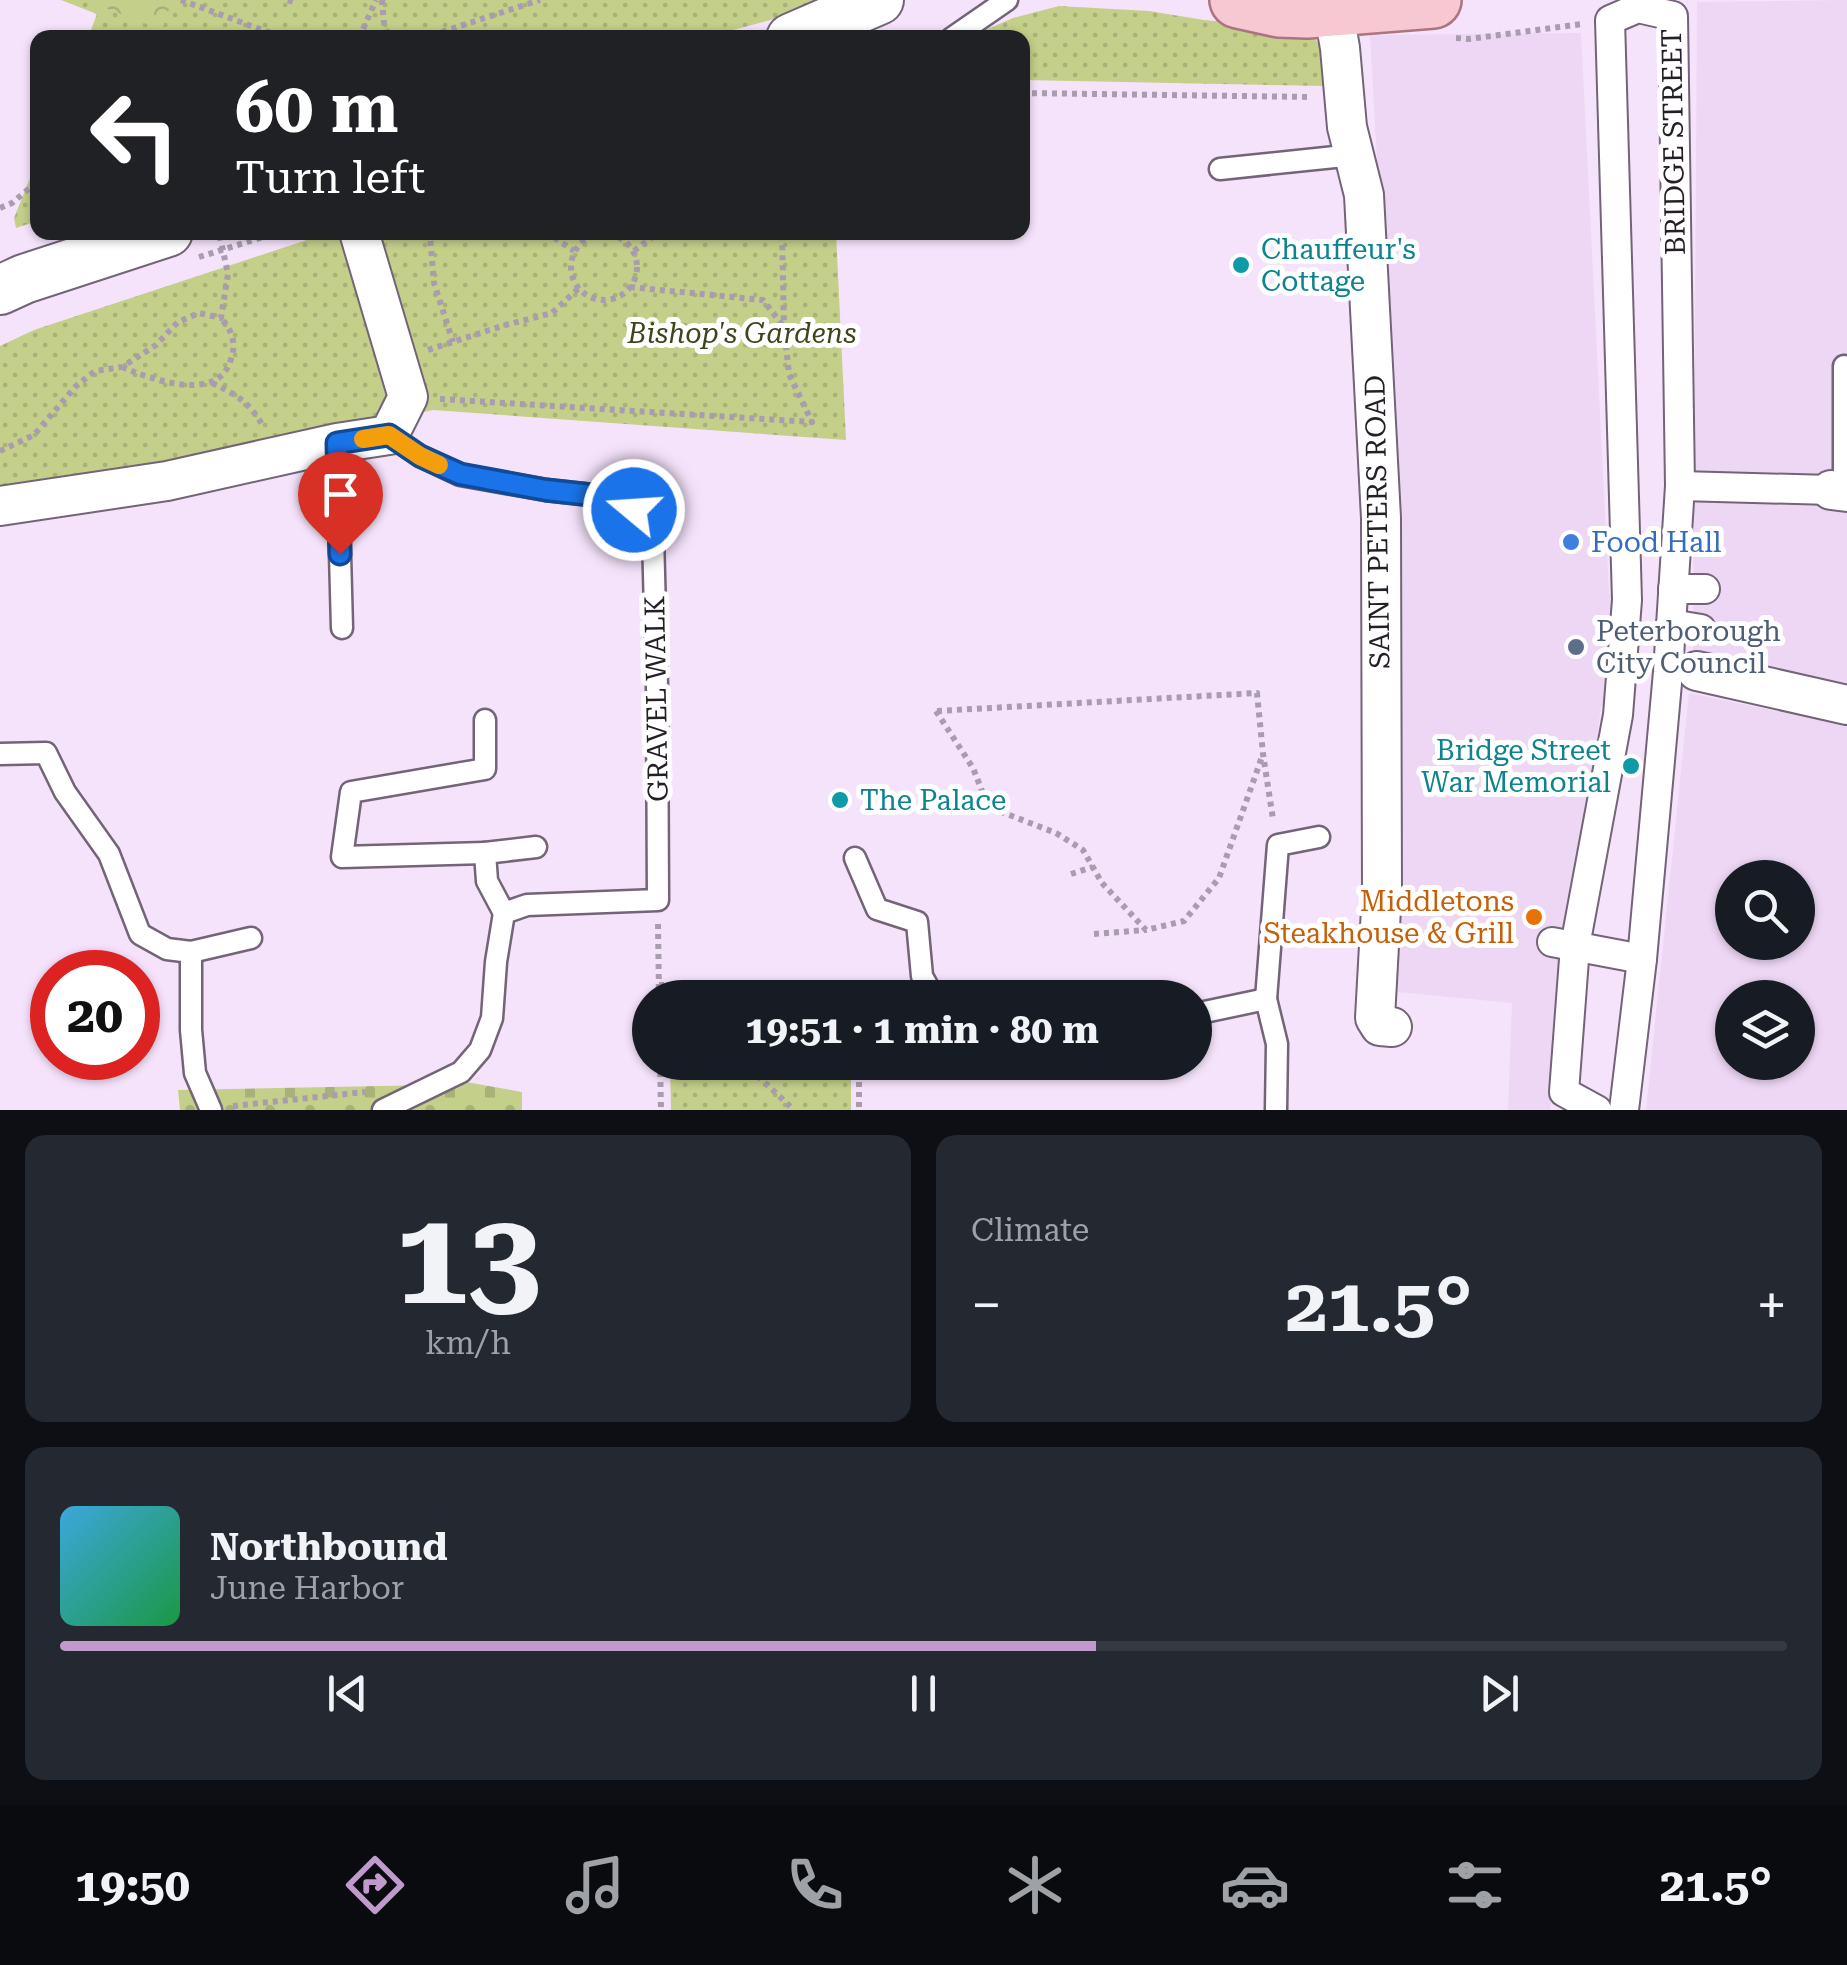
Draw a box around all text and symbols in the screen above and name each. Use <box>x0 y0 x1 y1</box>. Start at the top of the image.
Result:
street label: BRIDGE STREET <box>1655 28 1692 256</box>
text: 60 m <box>235 67 399 149</box>
icon: left <box>70 70 200 200</box>
text: Turn left <box>235 151 425 204</box>
place label: Chauffeur's Cottage <box>1261 233 1416 298</box>
marker: Chauffeur's Cottage <box>1230 254 1252 276</box>
park label: Bishop's Gardens <box>627 317 856 350</box>
street label: SAINT PETERS ROAD <box>1358 375 1397 669</box>
pin <box>298 452 383 555</box>
position arrow <box>582 458 686 562</box>
icon: arrive <box>313 467 368 522</box>
place label: Food Hall <box>1591 526 1722 559</box>
marker: Food Hall <box>1560 531 1582 553</box>
street label: GRAVEL WALK <box>638 596 675 802</box>
place label: Peterborough City Council <box>1596 615 1781 680</box>
marker: Peterborough City Council <box>1565 636 1587 658</box>
place label: Bridge Street War Memorial <box>1421 734 1611 799</box>
marker: Bridge Street War Memorial <box>1620 755 1642 777</box>
place label: The Palace <box>860 784 1006 817</box>
marker: The Palace <box>829 789 851 811</box>
map controls <box>1715 860 1815 1080</box>
button: search <box>1715 860 1815 960</box>
place label: Middletons Steakhouse & Grill <box>1263 885 1514 950</box>
marker: Middletons Steakhouse & Grill <box>1523 906 1545 928</box>
speed limit sign: 20 <box>30 950 160 1080</box>
button: layers <box>1715 980 1815 1080</box>
text: 19:51 · 1 min · 80 m <box>745 1008 1099 1052</box>
text: 13 <box>395 1182 541 1335</box>
text: Climate <box>971 1211 1089 1249</box>
text: 21.5° <box>1286 1261 1472 1349</box>
text: − <box>971 1273 1002 1337</box>
text: + <box>1756 1273 1787 1337</box>
text: km/h <box>425 1324 511 1362</box>
text: Northbound <box>210 1525 448 1569</box>
text: June Harbor <box>210 1569 404 1607</box>
icon: previous <box>320 1666 375 1721</box>
icon: pause <box>896 1666 951 1721</box>
icon: next <box>1472 1666 1527 1721</box>
icon: directions <box>340 1850 410 1920</box>
icon: music <box>560 1850 630 1920</box>
icon: phone <box>780 1850 850 1920</box>
icon: climate <box>1000 1850 1070 1920</box>
icon: car <box>1220 1850 1290 1920</box>
icon: filters <box>1440 1850 1510 1920</box>
text: 19:50 <box>75 1859 190 1912</box>
text: 21.5° <box>1660 1859 1772 1912</box>

